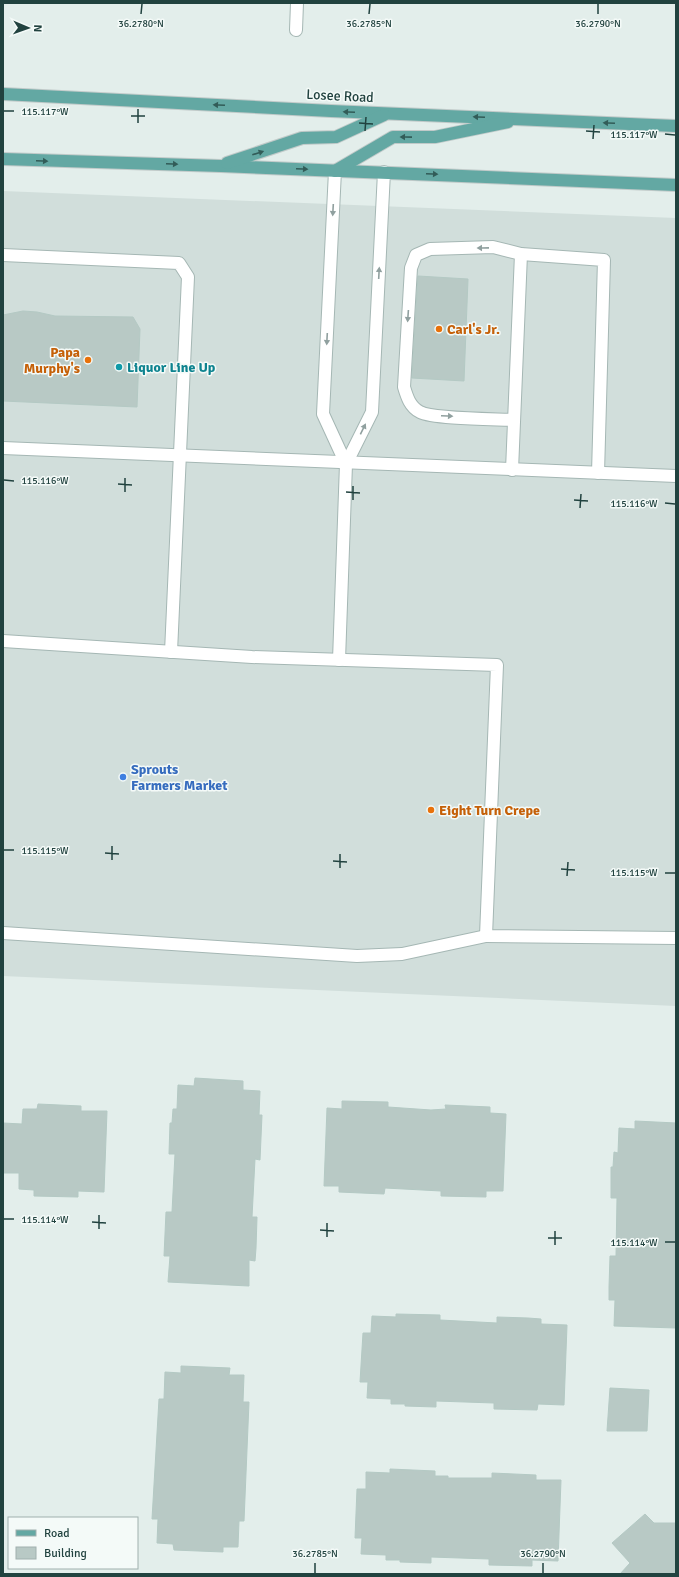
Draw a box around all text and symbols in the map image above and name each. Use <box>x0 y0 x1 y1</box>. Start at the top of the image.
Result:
north arrow <box>8 8 48 48</box>
text: 36.2780°N <box>118 18 164 30</box>
text: 36.2785°N <box>346 18 392 30</box>
text: 36.2790°N <box>575 18 621 30</box>
text: N <box>31 24 44 32</box>
street label: Losee Road <box>306 86 374 106</box>
one-way arrow <box>212 102 225 108</box>
text: 115.117°W <box>21 106 69 118</box>
one-way arrow <box>342 109 355 115</box>
one-way arrow <box>472 114 485 120</box>
one-way arrow <box>603 119 615 126</box>
text: 115.117°W <box>610 129 658 141</box>
one-way arrow <box>399 134 412 140</box>
one-way arrow <box>252 150 264 156</box>
one-way arrow <box>36 157 48 164</box>
one-way arrow <box>166 161 179 167</box>
one-way arrow <box>296 166 309 172</box>
one-way arrow <box>426 171 438 178</box>
one-way arrow <box>330 204 336 217</box>
one-way arrow <box>476 245 489 251</box>
one-way arrow <box>376 266 382 279</box>
one-way arrow <box>405 310 412 322</box>
place label: Carl's Jr. <box>447 321 500 338</box>
marker: Carl's Jr. <box>434 324 444 334</box>
one-way arrow <box>323 333 330 345</box>
place label: Papa Murphy's <box>24 344 80 377</box>
marker: Papa Murphy's <box>83 355 93 365</box>
place label: Liquor Line Up <box>127 359 216 376</box>
marker: Liquor Line Up <box>114 362 124 372</box>
one-way arrow <box>441 413 453 420</box>
one-way arrow <box>360 423 367 434</box>
text: 115.116°W <box>21 475 69 487</box>
text: 115.116°W <box>610 498 658 510</box>
place label: Sprouts Farmers Market <box>131 761 228 794</box>
marker: Sprouts Farmers Market <box>118 772 128 782</box>
place label: Eight Turn Crepe <box>439 802 540 819</box>
marker: Eight Turn Crepe <box>426 805 436 815</box>
text: 115.115°W <box>21 845 69 857</box>
text: 115.115°W <box>610 867 658 879</box>
text: 115.114°W <box>21 1214 69 1226</box>
text: 115.114°W <box>610 1237 658 1249</box>
legend <box>8 1517 138 1569</box>
text: Road <box>44 1526 70 1541</box>
text: Building <box>44 1546 87 1561</box>
text: 36.2785°N <box>292 1548 338 1560</box>
text: 36.2790°N <box>520 1548 566 1560</box>

